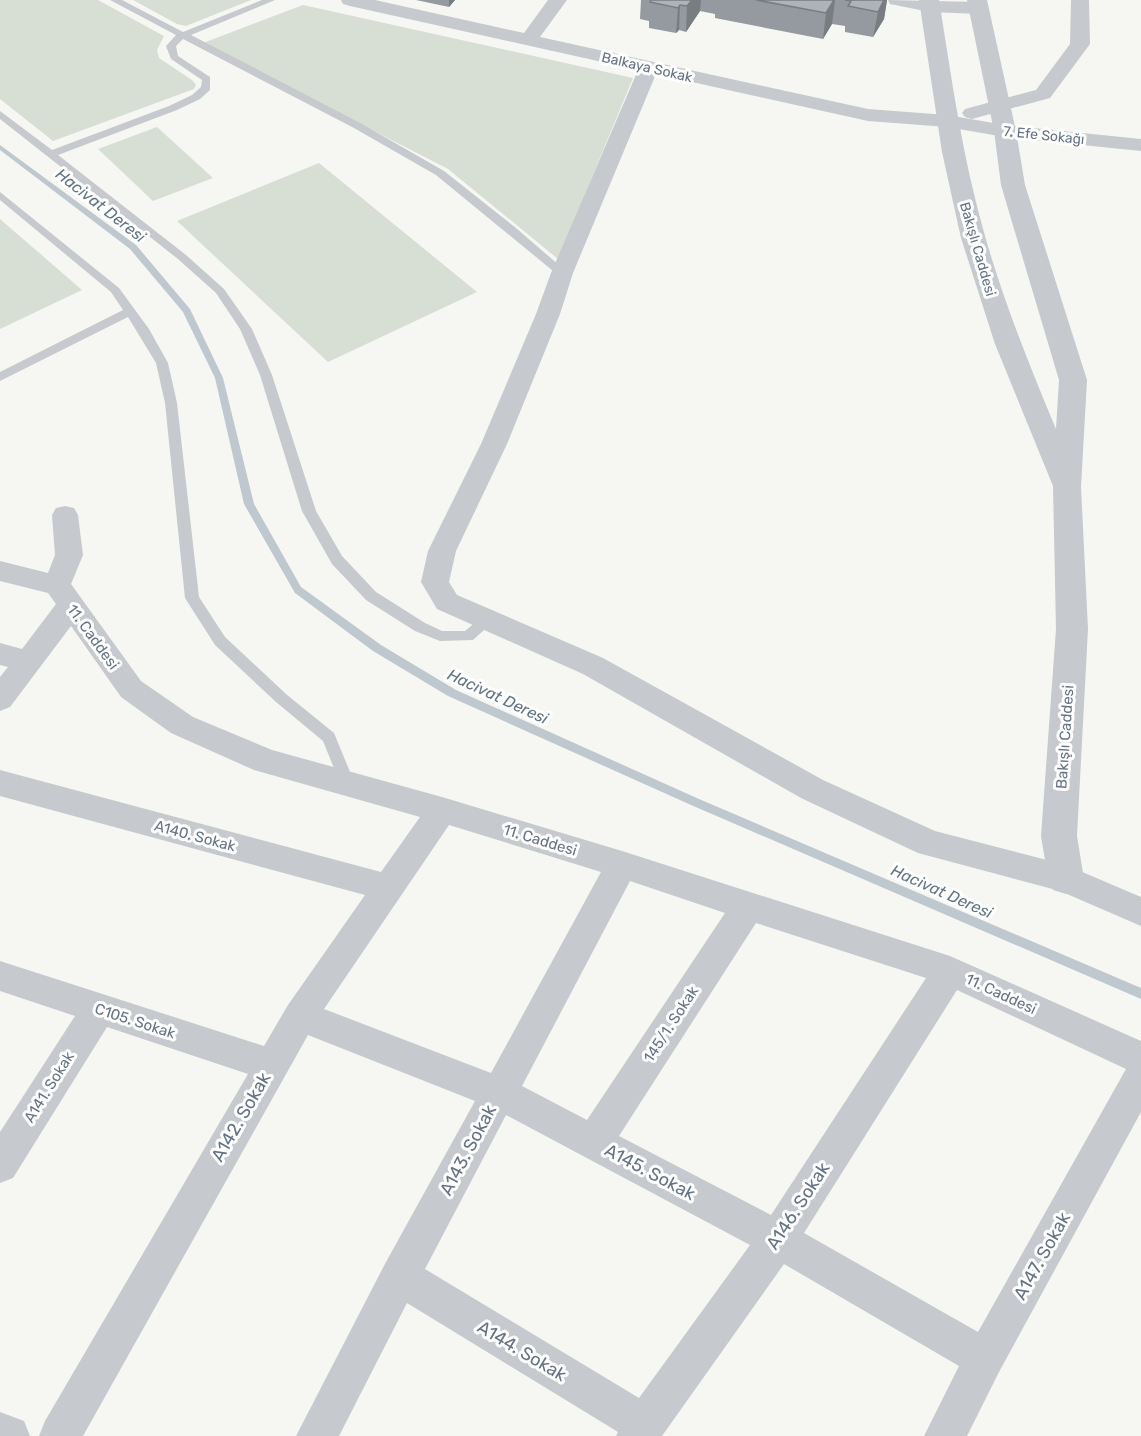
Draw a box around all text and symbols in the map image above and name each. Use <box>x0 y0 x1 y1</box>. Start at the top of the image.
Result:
street label: Balkaya Sokak <box>600 49 695 86</box>
street label: 7. Efe Sokağı <box>1003 123 1085 148</box>
water label: Hacivat Deresi <box>52 164 150 247</box>
street label: Bakışlı Caddesi <box>956 200 999 298</box>
street label: 11. Caddesi <box>63 601 123 673</box>
water label: Hacivat Deresi <box>444 665 552 729</box>
street label: Bakışlı Caddesi <box>1052 684 1078 790</box>
street label: A140. Sokak <box>152 817 238 856</box>
street label: 11. Caddesi <box>501 820 579 860</box>
water label: Hacivat Deresi <box>888 861 996 923</box>
street label: 11. Caddesi <box>963 970 1039 1018</box>
street label: 145/1. Sokak <box>640 982 702 1065</box>
street label: C105. Sokak <box>92 1000 178 1043</box>
street label: A141. Sokak <box>20 1048 78 1126</box>
street label: A142. Sokak <box>207 1068 276 1166</box>
street label: A143. Sokak <box>435 1100 501 1199</box>
street label: A145. Sokak <box>601 1139 700 1205</box>
street label: A146. Sokak <box>762 1158 835 1254</box>
street label: A147. Sokak <box>1009 1208 1075 1304</box>
street label: A144. Sokak <box>474 1316 571 1387</box>

